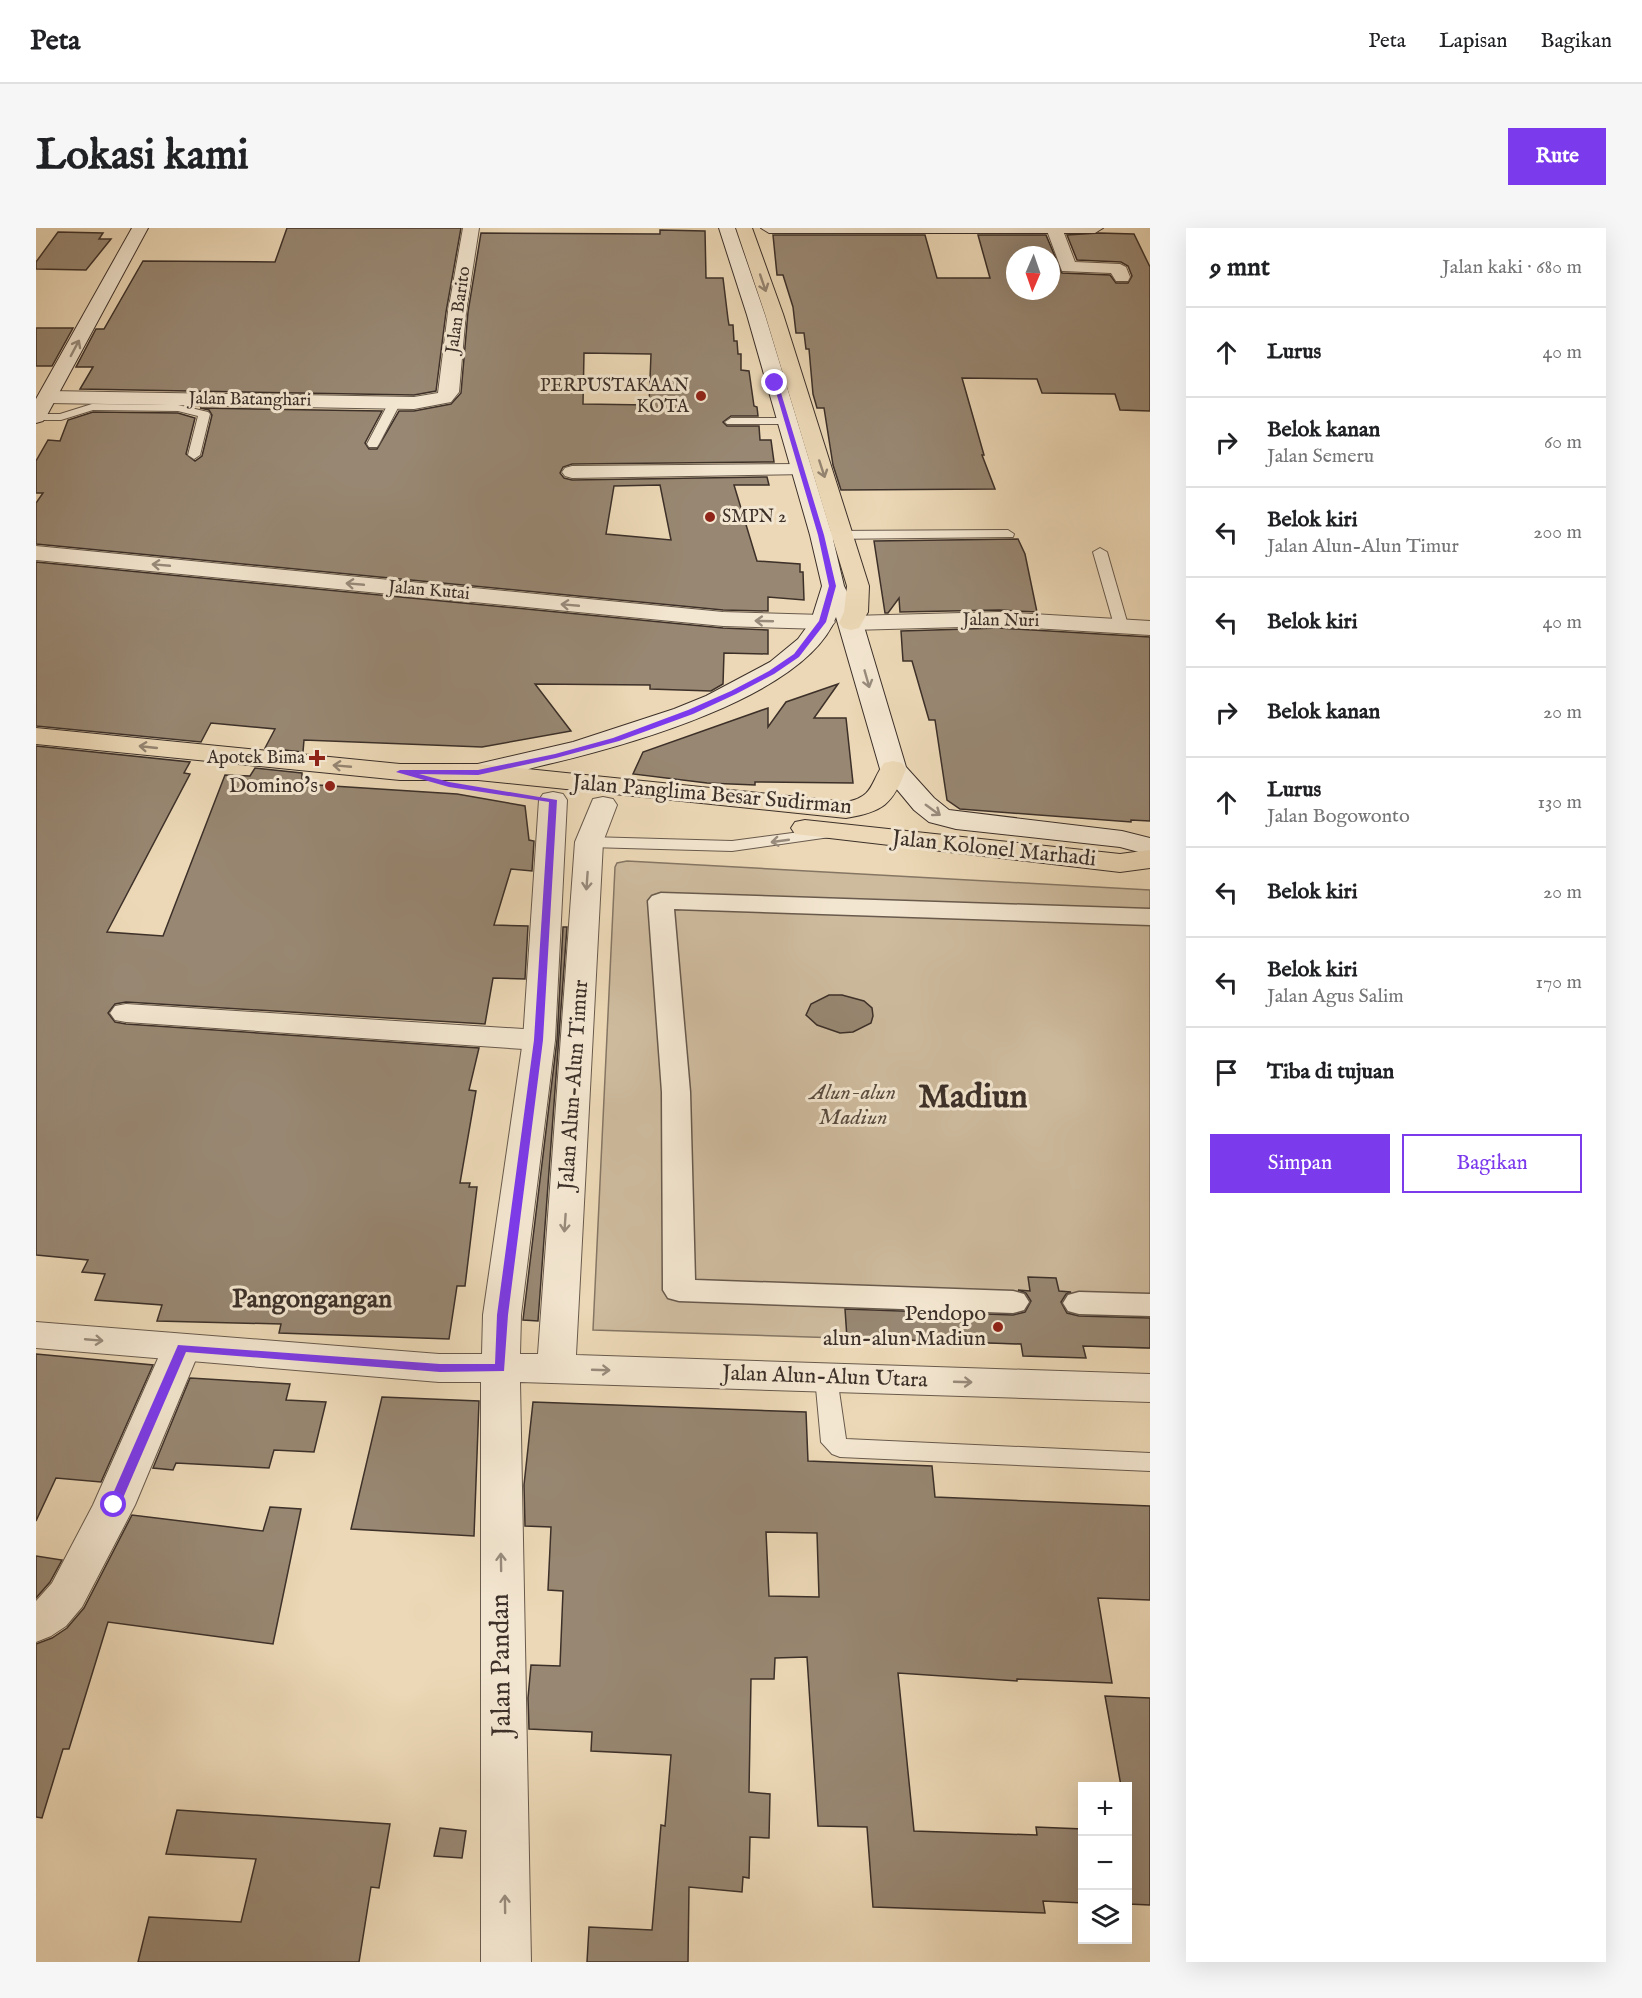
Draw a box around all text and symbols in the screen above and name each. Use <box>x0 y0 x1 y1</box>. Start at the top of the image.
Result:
text: Peta <box>30 24 80 59</box>
text: Peta <box>1368 28 1406 55</box>
text: Lapisan <box>1439 28 1508 55</box>
text: Bagikan <box>1541 28 1612 55</box>
button: Rute <box>1508 128 1606 185</box>
text: Lokasi kami <box>36 130 249 183</box>
north arrow <box>1006 246 1060 300</box>
text: 9 mnt <box>1210 251 1270 284</box>
text: Jalan kaki · 680 m <box>1442 255 1582 280</box>
street label: Jalan Barito <box>441 265 477 357</box>
one-way arrow <box>759 273 770 292</box>
icon: ahead <box>1210 336 1243 369</box>
text: Lurus <box>1267 338 1321 366</box>
one-way arrow <box>69 340 81 357</box>
text: 40 m <box>1543 340 1582 365</box>
route end <box>761 369 787 395</box>
place label: PERPUSTAKAAN KOTA <box>540 375 690 419</box>
street label: Jalan Batanghari <box>186 387 312 413</box>
marker: PERPUSTAKAAN KOTA <box>694 389 708 403</box>
text: Belok kanan <box>1267 416 1380 444</box>
icon: right <box>1210 426 1243 459</box>
text: 60 m <box>1544 430 1582 455</box>
text: Jalan Semeru <box>1267 444 1374 469</box>
one-way arrow <box>818 459 829 478</box>
place label: SMPN 2 <box>722 506 787 529</box>
text: Belok kiri <box>1267 506 1358 534</box>
marker: SMPN 2 <box>703 510 717 524</box>
icon: left <box>1210 516 1243 549</box>
text: 200 m <box>1533 520 1582 545</box>
text: Jalan Alun-Alun Timur <box>1267 534 1459 559</box>
one-way arrow <box>151 559 171 570</box>
street label: Jalan Kutai <box>385 576 471 606</box>
one-way arrow <box>345 578 365 589</box>
one-way arrow <box>560 599 580 610</box>
icon: left <box>1210 606 1243 639</box>
text: Belok kiri <box>1267 608 1358 636</box>
street label: Jalan Nuri <box>960 609 1040 633</box>
text: 40 m <box>1543 610 1582 635</box>
one-way arrow <box>755 615 775 626</box>
one-way arrow <box>862 669 874 688</box>
icon: right <box>1210 696 1243 729</box>
text: Belok kanan <box>1267 698 1380 726</box>
text: 20 m <box>1543 700 1582 725</box>
one-way arrow <box>138 741 158 752</box>
place label: Apotek Bima <box>206 747 305 770</box>
marker: Apotek Bima <box>310 751 324 765</box>
one-way arrow <box>332 760 352 771</box>
street label: Jalan Panglima Besar Sudirman <box>568 769 853 821</box>
place label: Domino's <box>228 772 318 800</box>
text: Lurus <box>1267 776 1321 804</box>
marker: Domino's <box>323 779 337 793</box>
icon: ahead <box>1210 786 1243 819</box>
text: 130 m <box>1537 790 1582 815</box>
one-way arrow <box>925 804 941 817</box>
text: Jalan Bogowonto <box>1267 804 1410 829</box>
street label: Jalan Kolonel Marhadi <box>888 824 1097 874</box>
one-way arrow <box>771 835 791 846</box>
one-way arrow <box>581 871 592 891</box>
icon: left <box>1210 876 1243 909</box>
text: Belok kiri <box>1267 878 1358 906</box>
text: 20 m <box>1543 880 1582 905</box>
text: Belok kiri <box>1267 956 1358 984</box>
icon: left <box>1210 966 1243 999</box>
text: 170 m <box>1536 970 1582 995</box>
street label: Jalan Alun-Alun Timur <box>552 979 595 1194</box>
text: Jalan Agus Salim <box>1267 984 1404 1009</box>
icon: arrive <box>1210 1056 1243 1089</box>
text: Tiba di tujuan <box>1267 1058 1394 1086</box>
district label: Madiun <box>918 1076 1028 1119</box>
park label: Alun-alun Madiun <box>808 1079 896 1132</box>
button: Simpan <box>1210 1134 1390 1193</box>
button: Bagikan <box>1402 1134 1582 1193</box>
one-way arrow <box>560 1212 571 1232</box>
district label: Pangongangan <box>232 1283 392 1316</box>
place label: Pendopo alun-alun Madiun <box>823 1300 986 1353</box>
marker: Pendopo alun-alun Madiun <box>991 1320 1005 1334</box>
one-way arrow <box>84 1335 104 1346</box>
street label: Jalan Alun-Alun Utara <box>719 1359 929 1395</box>
one-way arrow <box>590 1364 610 1375</box>
one-way arrow <box>953 1376 973 1387</box>
route start <box>100 1491 126 1517</box>
one-way arrow <box>495 1552 507 1572</box>
street label: Jalan Pandan <box>484 1593 520 1740</box>
map controls <box>1078 1782 1132 1944</box>
button: + <box>1078 1782 1132 1836</box>
button: − <box>1078 1836 1132 1890</box>
button: layers <box>1078 1890 1132 1944</box>
one-way arrow <box>499 1894 511 1914</box>

